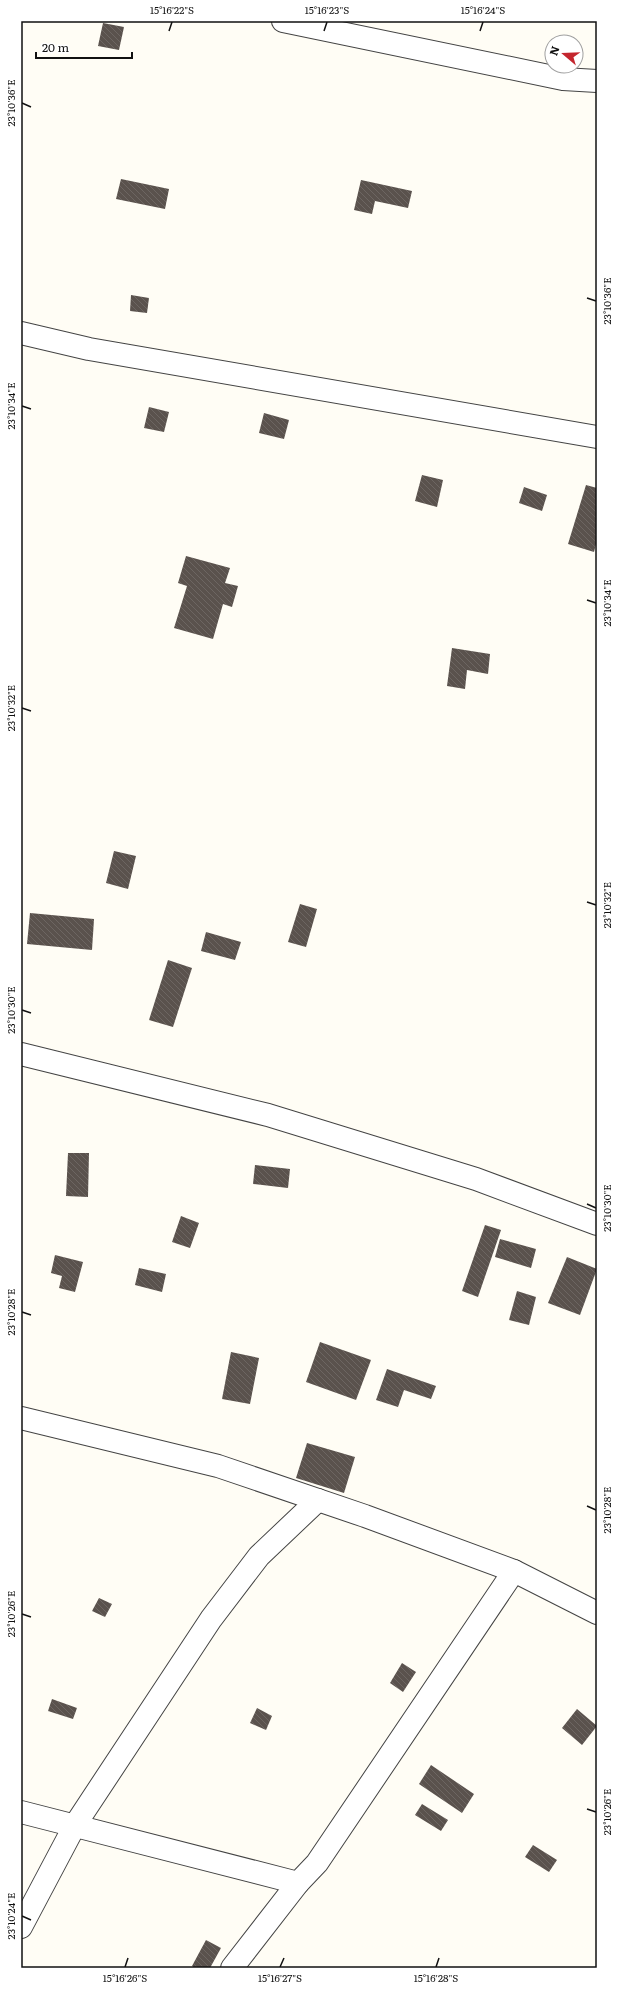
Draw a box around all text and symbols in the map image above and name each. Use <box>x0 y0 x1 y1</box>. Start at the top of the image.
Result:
text: 15°16'22"S <box>150 2 194 17</box>
text: 15°16'23"S <box>305 2 349 17</box>
text: 15°16'24"S <box>461 2 505 17</box>
scale bar <box>36 34 132 60</box>
north arrow <box>544 34 584 74</box>
text: 20 m <box>42 38 69 56</box>
text: N <box>545 43 563 57</box>
text: 23°10'36"E <box>3 80 18 127</box>
text: 23°10'36"E <box>599 278 614 325</box>
text: 23°10'34"E <box>3 382 18 430</box>
text: 23°10'34"E <box>599 579 614 627</box>
text: 23°10'32"E <box>3 685 18 731</box>
text: 23°10'32"E <box>599 882 614 928</box>
text: 23°10'30"E <box>3 986 18 1034</box>
text: 23°10'30"E <box>599 1184 614 1232</box>
text: 23°10'28"E <box>3 1289 18 1335</box>
text: 23°10'28"E <box>599 1487 614 1533</box>
text: 23°10'26"E <box>3 1591 18 1637</box>
text: 23°10'26"E <box>599 1789 614 1835</box>
text: 23°10'24"E <box>3 1893 18 1939</box>
text: 15°16'26"S <box>103 1970 147 1985</box>
text: 15°16'27"S <box>258 1970 302 1985</box>
text: 15°16'28"S <box>414 1970 458 1985</box>

